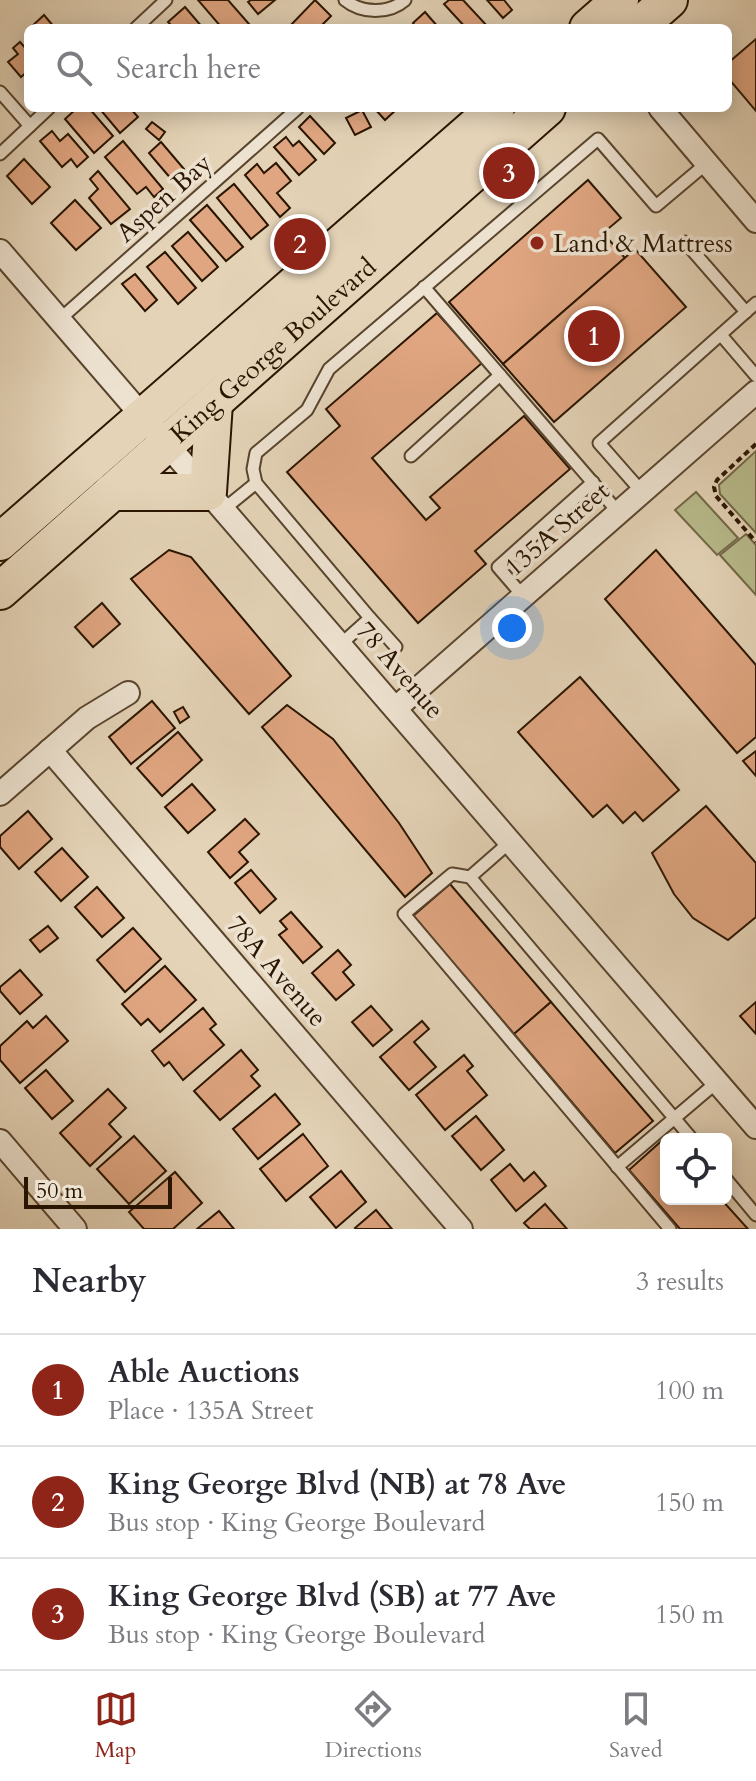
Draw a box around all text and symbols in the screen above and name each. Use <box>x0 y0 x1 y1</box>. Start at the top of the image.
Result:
search box <box>24 24 732 112</box>
icon: search <box>52 46 96 90</box>
text: Search here <box>116 48 261 89</box>
pin: 3 <box>483 143 535 203</box>
street label: Aspen Bay <box>109 146 219 250</box>
pin: 2 <box>274 214 326 274</box>
place label: Land & Mattress <box>553 226 733 261</box>
marker: Land & Mattress <box>528 234 546 252</box>
street label: King George Boulevard <box>162 249 384 451</box>
pin: 1 <box>568 306 620 366</box>
street label: 135A Street <box>497 474 617 584</box>
your location <box>492 608 532 648</box>
street label: 78 Avenue <box>348 614 452 726</box>
street label: 78A Avenue <box>219 908 335 1034</box>
map controls <box>660 1133 732 1205</box>
button: locate <box>660 1133 732 1205</box>
scale bar <box>24 1173 172 1209</box>
text: 50 m <box>36 1176 83 1206</box>
text: Nearby <box>32 1258 147 1304</box>
text: 3 results <box>636 1264 724 1299</box>
text: Able Auctions <box>108 1352 300 1393</box>
text: 1 <box>51 1373 65 1408</box>
text: 100 m <box>655 1373 724 1408</box>
text: Place · 135A Street <box>108 1393 313 1428</box>
text: King George Blvd (NB) at 78 Ave <box>108 1464 566 1505</box>
text: 2 <box>51 1485 65 1520</box>
text: 150 m <box>655 1485 724 1520</box>
text: Bus stop · King George Boulevard <box>108 1505 485 1540</box>
text: King George Blvd (SB) at 77 Ave <box>108 1576 556 1617</box>
text: 3 <box>51 1597 65 1632</box>
text: 150 m <box>655 1597 724 1632</box>
text: Bus stop · King George Boulevard <box>108 1617 485 1652</box>
tab: Map <box>94 1687 138 1765</box>
tab: Directions <box>325 1687 422 1765</box>
tab: Saved <box>609 1687 662 1765</box>

